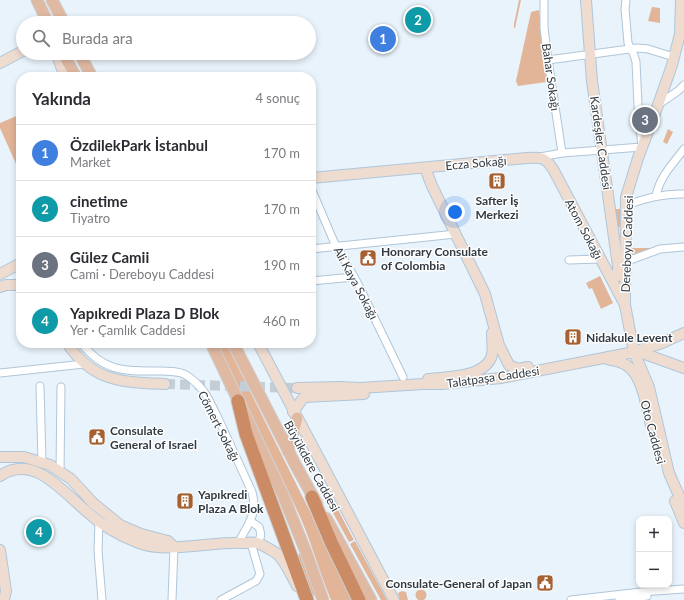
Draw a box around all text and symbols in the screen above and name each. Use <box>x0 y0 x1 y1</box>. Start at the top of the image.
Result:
pin: 2 <box>405 5 431 35</box>
search box <box>16 16 316 60</box>
pin: 1 <box>370 24 396 54</box>
icon: search <box>30 27 52 49</box>
text: Burada ara <box>62 29 133 47</box>
street label: Bahar Sokağı <box>539 42 563 112</box>
text: Yakında <box>32 88 91 109</box>
text: 4 sonuç <box>255 90 300 106</box>
street label: Kardeşler Caddesi <box>587 95 615 191</box>
pin: 3 <box>632 105 658 135</box>
text: ÖzdilekPark İstanbul <box>70 136 208 154</box>
text: 1 <box>41 145 49 161</box>
text: 170 m <box>263 145 300 161</box>
street label: Ecza Sokağı <box>445 153 507 173</box>
text: Market <box>70 154 111 170</box>
building icon: Safter İş Merkezi <box>487 171 507 191</box>
text: cinetime <box>70 192 128 210</box>
place label: Safter İş Merkezi <box>475 193 519 222</box>
street label: Dereboyu Caddesi <box>618 195 636 293</box>
street label: Atom Sokağı <box>562 196 606 262</box>
text: 2 <box>41 201 49 217</box>
text: 170 m <box>263 201 300 217</box>
your location <box>445 202 465 222</box>
text: Tiyatro <box>70 210 110 226</box>
street label: Ali Kaya Sokağı <box>331 244 381 322</box>
place label: Honorary Consulate of Colombia <box>381 244 488 273</box>
text: Gülez Camii <box>70 248 149 266</box>
public building icon: Honorary Consulate of Colombia <box>358 248 378 268</box>
text: 3 <box>41 257 49 273</box>
text: 190 m <box>263 257 300 273</box>
text: Cami · Dereboyu Caddesi <box>70 266 214 282</box>
text: Yapıkredi Plaza D Blok <box>70 304 219 322</box>
text: 4 <box>41 313 49 329</box>
text: 460 m <box>263 313 300 329</box>
text: Yer · Çamlık Caddesi <box>70 322 185 338</box>
building icon: Nidakule Levent <box>563 327 583 347</box>
place label: Nidakule Levent <box>586 330 673 345</box>
street label: Talatpaşa Caddesi <box>446 363 540 391</box>
street label: Cömert Sokağı <box>195 388 243 464</box>
street label: Oto Caddesi <box>637 398 669 466</box>
street label: Büyükdere Caddesi <box>281 418 343 514</box>
place label: Consulate General of Israel <box>110 423 197 452</box>
public building icon: Consulate General of Israel <box>87 427 107 447</box>
place label: Yapıkredi Plaza A Blok <box>197 487 264 516</box>
building icon: Yapıkredi Plaza A Blok <box>175 491 195 511</box>
map controls <box>636 516 672 588</box>
button: + <box>636 516 672 552</box>
pin: 4 <box>26 517 52 547</box>
button: − <box>636 552 672 588</box>
public building icon: Consulate-General of Japan <box>535 573 555 593</box>
place label: Consulate-General of Japan <box>385 576 532 591</box>

